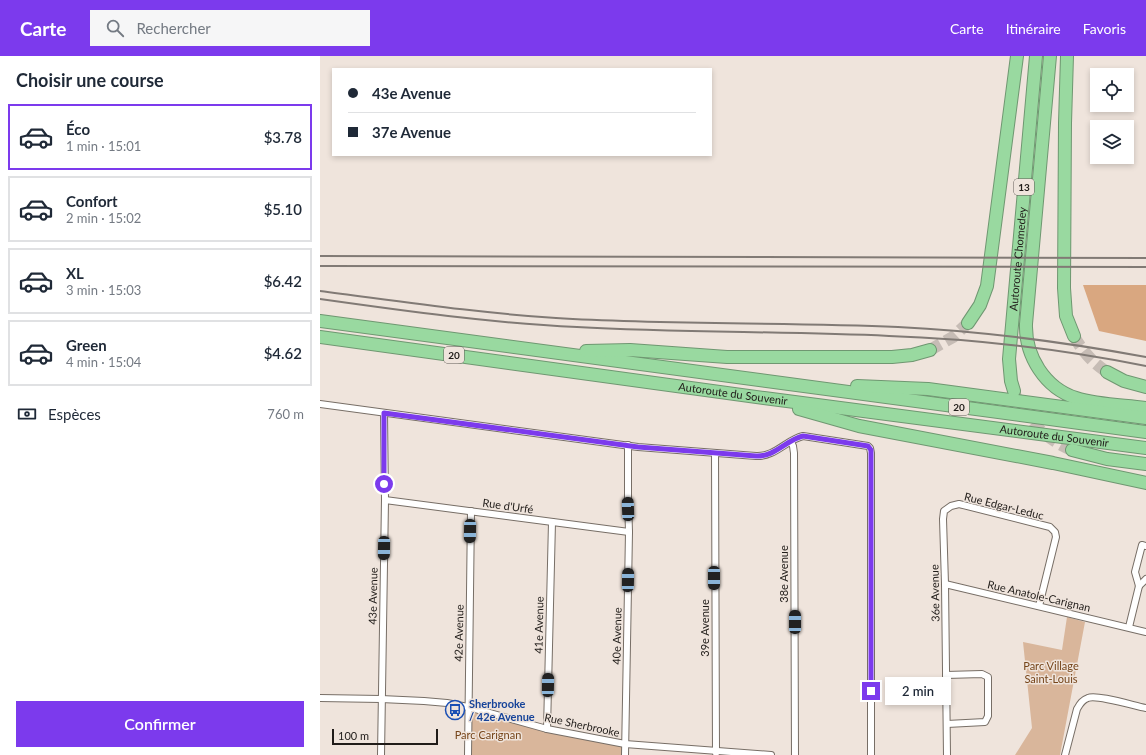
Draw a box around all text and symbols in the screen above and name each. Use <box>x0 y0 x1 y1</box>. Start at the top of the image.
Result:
search box <box>90 10 370 46</box>
text: Carte <box>20 17 66 40</box>
icon: search <box>104 17 126 39</box>
text: Rechercher <box>136 19 211 37</box>
text: Carte <box>950 20 984 37</box>
text: Itinéraire <box>1006 20 1061 37</box>
text: Favoris <box>1083 20 1126 37</box>
map controls <box>1090 68 1134 164</box>
button: locate <box>1090 68 1134 112</box>
text: Choisir une course <box>16 69 164 91</box>
text: 43e Avenue <box>372 84 451 102</box>
icon: car <box>18 119 54 155</box>
text: Éco <box>66 120 90 138</box>
button: layers <box>1090 120 1134 164</box>
text: 37e Avenue <box>372 123 451 141</box>
text: $3.78 <box>264 128 302 146</box>
text: 1 min · 15:01 <box>66 138 141 154</box>
road number: 13 <box>1014 179 1034 195</box>
icon: car <box>18 191 54 227</box>
text: Confort <box>66 192 118 210</box>
text: $5.10 <box>264 200 302 218</box>
street label: Autoroute Chomedey <box>1006 206 1029 312</box>
text: 2 min · 15:02 <box>66 210 141 226</box>
icon: car <box>18 263 54 299</box>
text: XL <box>66 264 84 282</box>
text: $6.42 <box>264 272 302 290</box>
text: 3 min · 15:03 <box>66 282 141 298</box>
icon: car <box>18 335 54 371</box>
text: Green <box>66 336 107 354</box>
text: $4.62 <box>264 344 302 362</box>
road number: 20 <box>444 347 464 363</box>
text: 4 min · 15:04 <box>66 354 141 370</box>
street label: Autoroute du Souvenir <box>678 379 789 407</box>
road number: 20 <box>949 399 969 415</box>
icon: cash <box>16 403 38 425</box>
text: Espèces <box>48 405 101 423</box>
text: 760 m <box>267 406 304 422</box>
street label: Autoroute du Souvenir <box>999 422 1110 449</box>
route start <box>375 475 393 493</box>
street label: Rue Edgar-Leduc <box>963 489 1045 522</box>
street label: Rue d'Urfé <box>482 496 535 516</box>
car <box>622 497 634 521</box>
car <box>464 519 476 543</box>
car <box>378 536 390 560</box>
street label: 38e Avenue <box>777 545 790 603</box>
street label: 36e Avenue <box>927 564 942 622</box>
car <box>708 566 720 590</box>
street label: 43e Avenue <box>365 567 380 625</box>
car <box>622 568 634 592</box>
street label: Rue Anatole-Carignan <box>986 577 1092 614</box>
street label: 41e Avenue <box>531 596 546 654</box>
street label: 39e Avenue <box>698 599 711 657</box>
street label: 42e Avenue <box>451 604 466 662</box>
street label: 40e Avenue <box>609 607 624 665</box>
car <box>789 610 801 634</box>
park label: Parc Village Saint-Louis <box>1023 659 1079 685</box>
car <box>542 673 554 697</box>
callout: 2 min <box>885 677 951 705</box>
route end <box>862 682 880 700</box>
text: 2 min <box>902 683 934 699</box>
place label: Sherbrooke / 42e Avenue <box>469 697 535 723</box>
bus stop icon: Sherbrooke / 42e Avenue <box>444 699 466 721</box>
button: Confirmer <box>16 701 304 747</box>
street label: Rue Sherbrooke <box>543 710 621 739</box>
scale bar <box>332 727 438 746</box>
park label: Parc Carignan <box>455 728 521 741</box>
text: 100 m <box>338 729 369 742</box>

